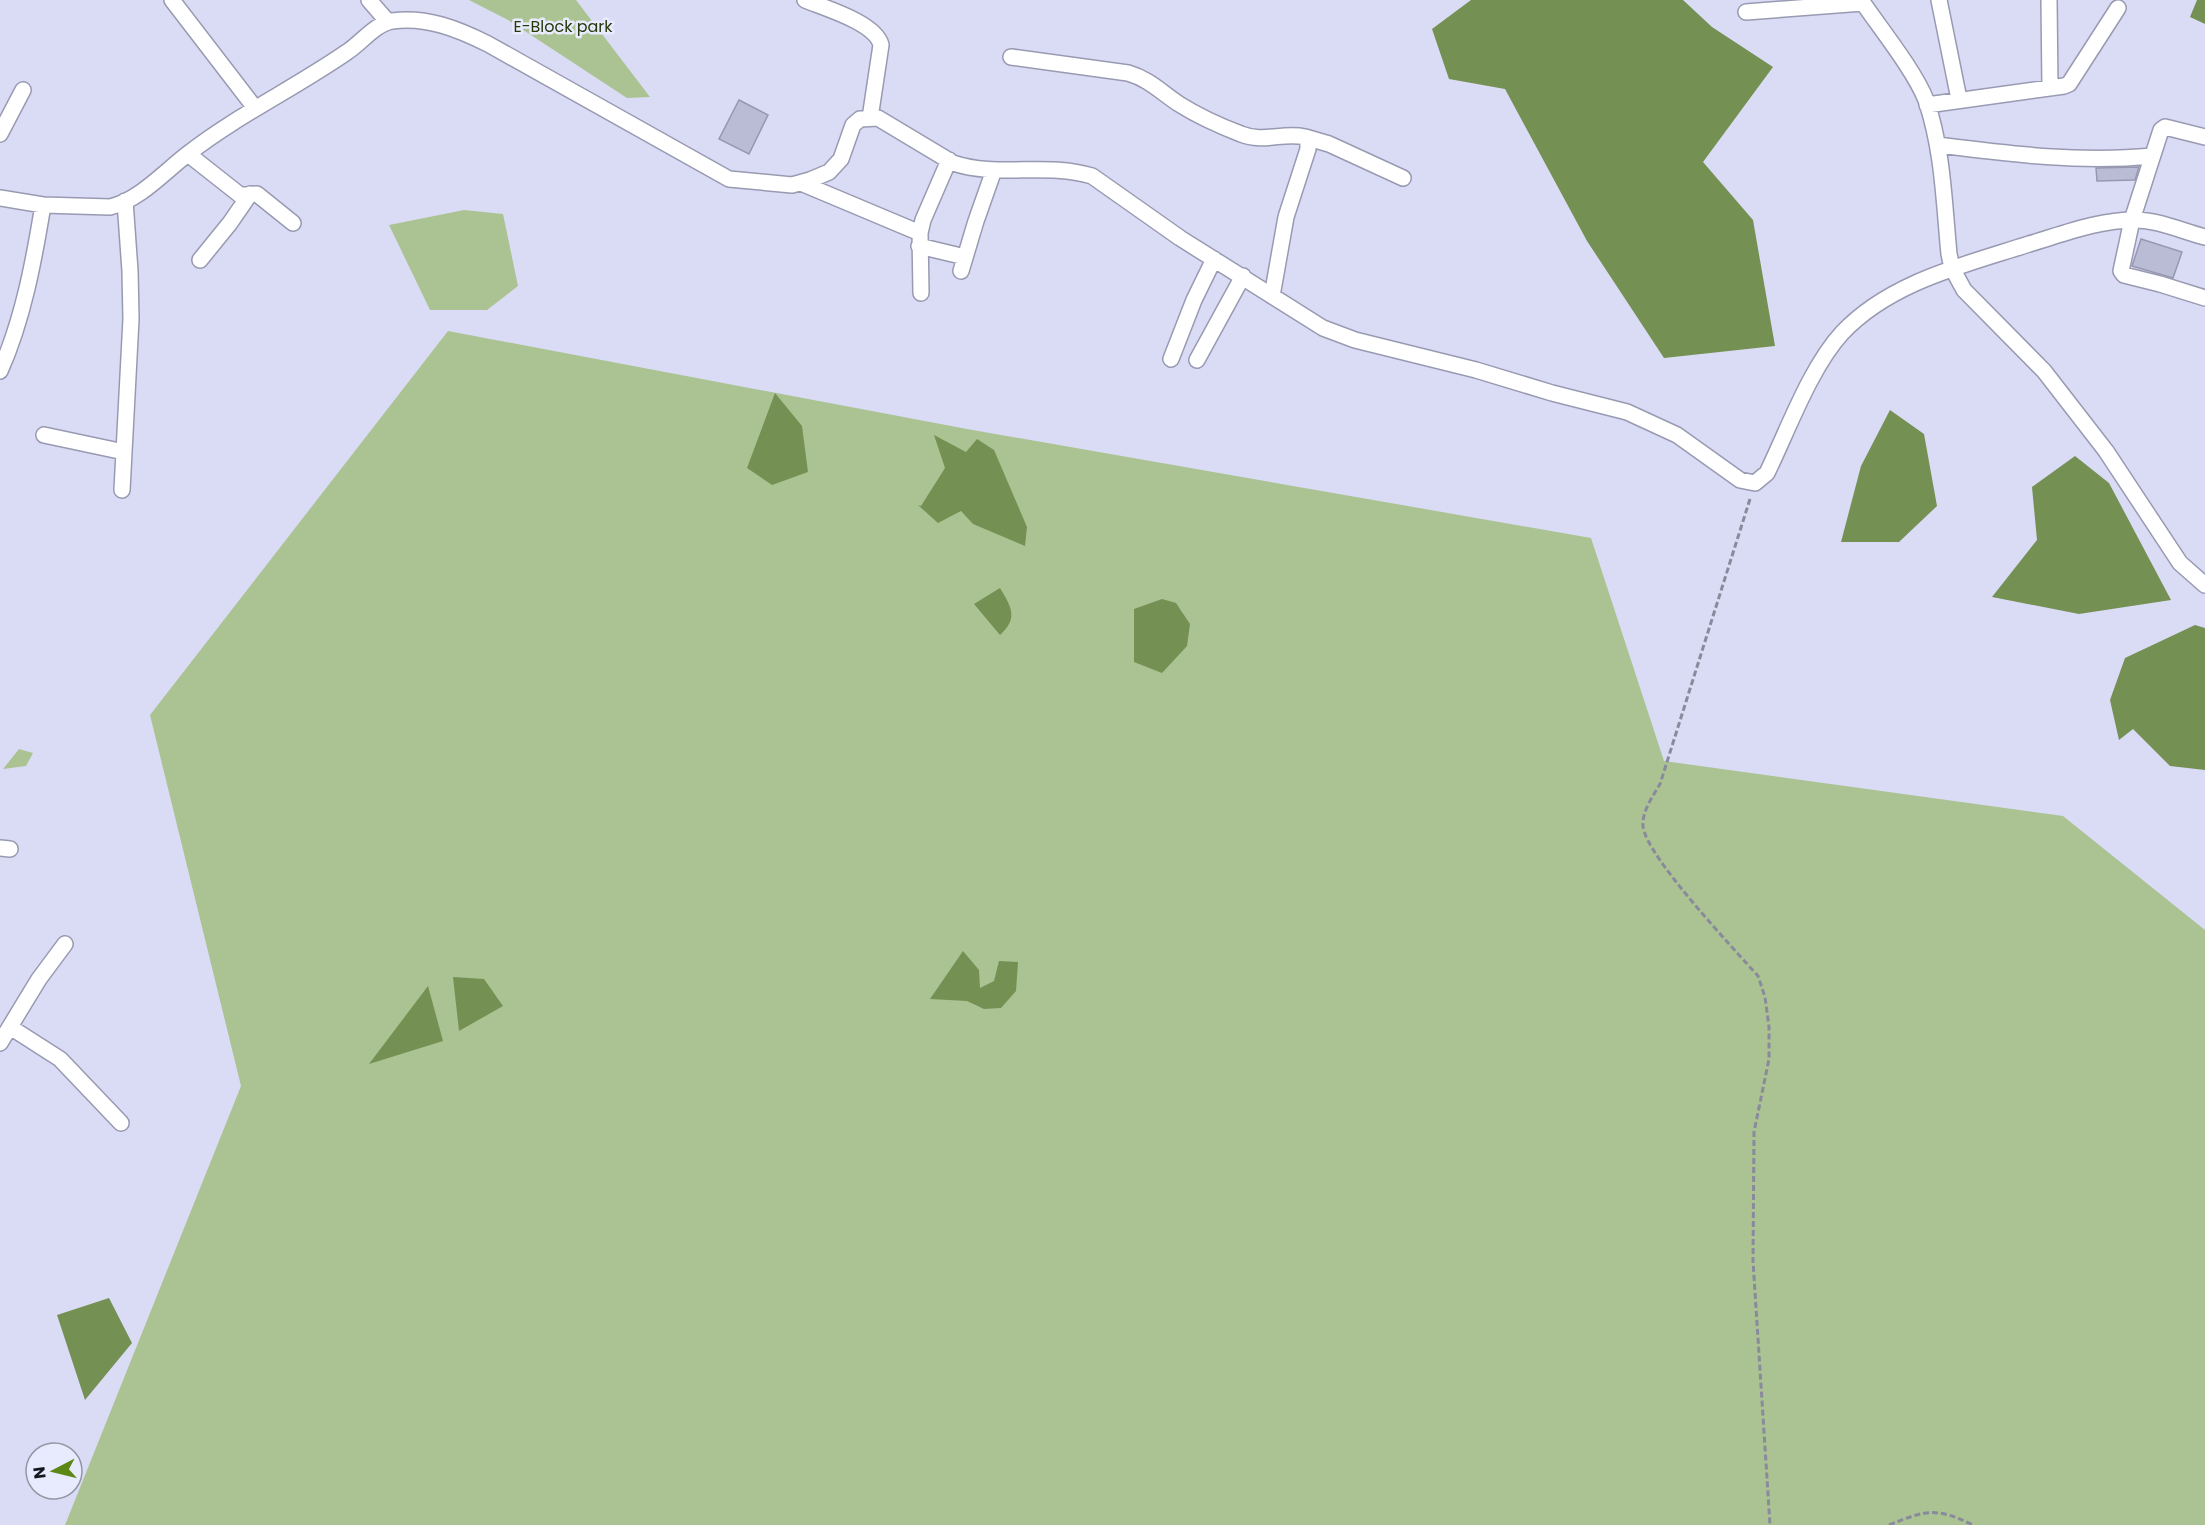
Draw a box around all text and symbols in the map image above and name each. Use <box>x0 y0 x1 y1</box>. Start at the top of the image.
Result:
park label: E-Block park <box>513 15 613 38</box>
north arrow <box>24 1441 84 1501</box>
text: N <box>27 1465 52 1480</box>

